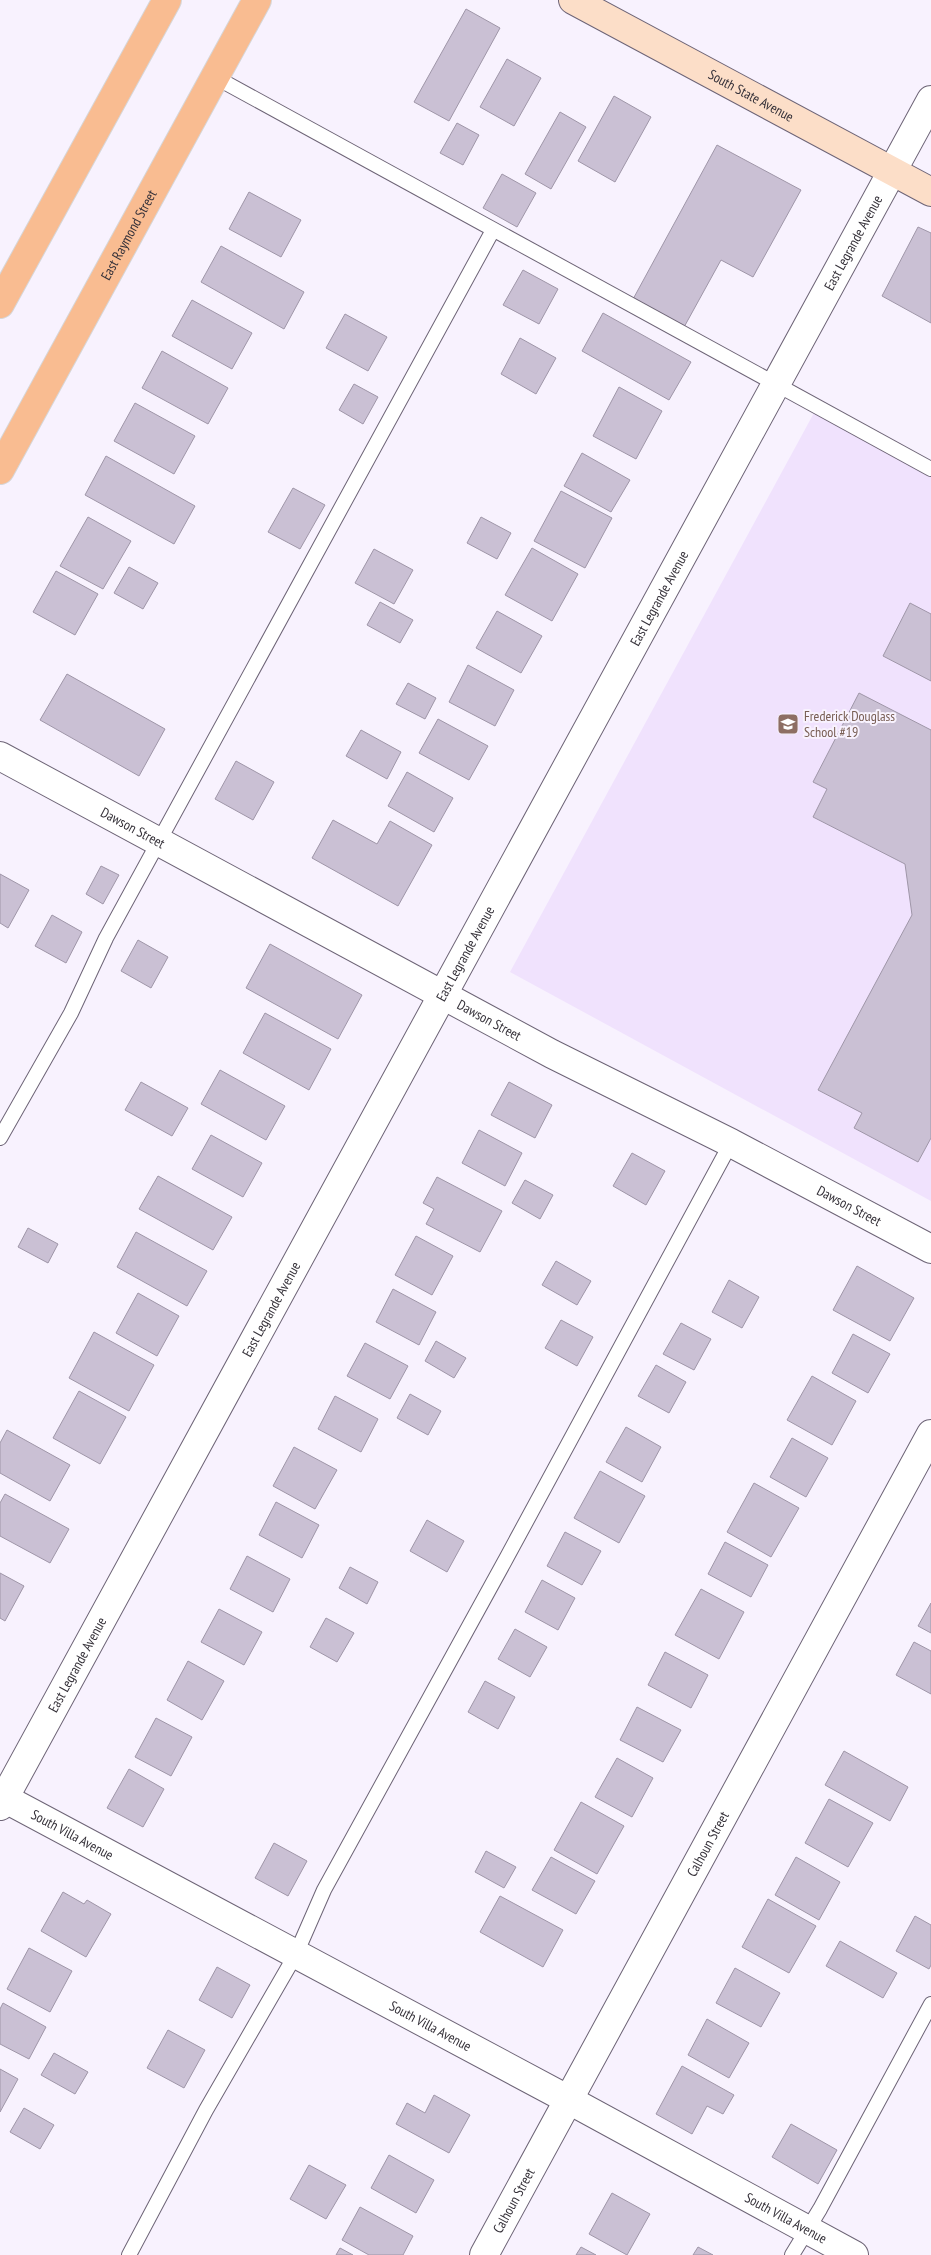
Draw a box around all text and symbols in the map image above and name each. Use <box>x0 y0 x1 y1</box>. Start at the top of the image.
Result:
street label: South State Avenue <box>705 65 797 126</box>
street label: East Raymond Street <box>97 186 161 283</box>
street label: East Legrande Avenue <box>820 192 886 293</box>
street label: East Legrande Avenue <box>626 547 692 649</box>
place label: Frederick Douglass School #19 <box>804 707 895 741</box>
school or university icon: Frederick Douglass School #19 <box>776 712 800 736</box>
street label: Dawson Street <box>98 803 168 852</box>
street label: East Legrande Avenue <box>432 903 498 1004</box>
street label: Dawson Street <box>454 996 525 1045</box>
street label: Dawson Street <box>814 1181 885 1230</box>
street label: East Legrande Avenue <box>238 1258 304 1360</box>
street label: East Legrande Avenue <box>44 1614 110 1715</box>
street label: South Villa Avenue <box>28 1805 117 1864</box>
street label: Calhoun Street <box>683 1808 733 1880</box>
street label: South Villa Avenue <box>386 1997 475 2055</box>
street label: Calhoun Street <box>489 2165 539 2236</box>
street label: South Villa Avenue <box>742 2188 830 2248</box>

